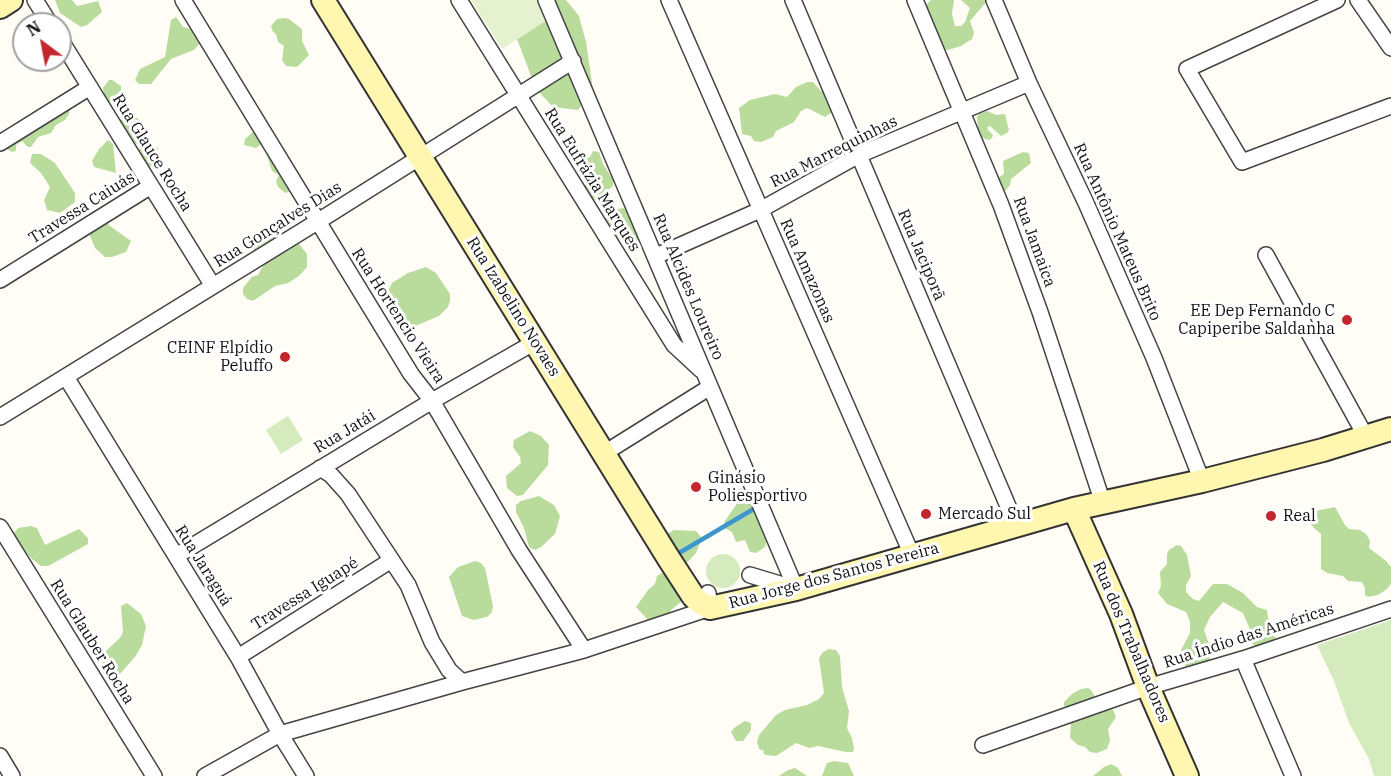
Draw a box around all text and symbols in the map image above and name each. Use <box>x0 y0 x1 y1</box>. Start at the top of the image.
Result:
north arrow <box>12 12 72 72</box>
text: N <box>23 17 44 40</box>
street label: Rua Glauce Rocha <box>108 91 196 215</box>
street label: Rua Eufrázia Marques <box>540 105 644 255</box>
street label: Rua Marrequinhas <box>767 112 901 192</box>
street label: Rua Antônio Mateus Brito <box>1069 140 1165 324</box>
street label: Travessa Caiuás <box>26 168 138 248</box>
street label: Rua Gonçalves Dias <box>211 178 345 272</box>
street label: Rua Jamaica <box>1009 194 1059 290</box>
street label: Rua Jaciporã <box>893 207 949 303</box>
street label: Rua Alcides Loureiro <box>648 211 728 363</box>
street label: Rua Amazonas <box>776 216 838 326</box>
street label: Rua Izabelino Novaes <box>462 234 564 380</box>
street label: Rua Hortencio Vieira <box>347 245 449 387</box>
place label: EE Dep Fernando C Capiperibe Saldanha <box>1178 301 1335 339</box>
marker: EE Dep Fernando C Capiperibe Saldanha <box>1340 313 1354 327</box>
place label: CEINF Elpídio Peluffo <box>167 338 273 376</box>
marker: CEINF Elpídio Peluffo <box>278 350 292 364</box>
street label: Rua Jatái <box>311 406 379 458</box>
place label: Ginásio Poliesportivo <box>708 468 807 506</box>
marker: Ginásio Poliesportivo <box>689 480 703 494</box>
place label: Mercado Sul <box>938 504 1031 524</box>
place label: Real <box>1283 506 1316 526</box>
marker: Mercado Sul <box>919 507 933 521</box>
marker: Real <box>1264 509 1278 523</box>
street label: Rua Jaraguá <box>170 522 236 610</box>
street label: Rua Jorge dos Santos Pereira <box>727 539 941 613</box>
street label: Travessa Iguapé <box>248 553 362 635</box>
street label: Rua dos Trabalhadores <box>1088 558 1174 726</box>
street label: Rua Glauber Rocha <box>46 576 138 708</box>
street label: Rua Índio das Américas <box>1161 599 1337 673</box>

